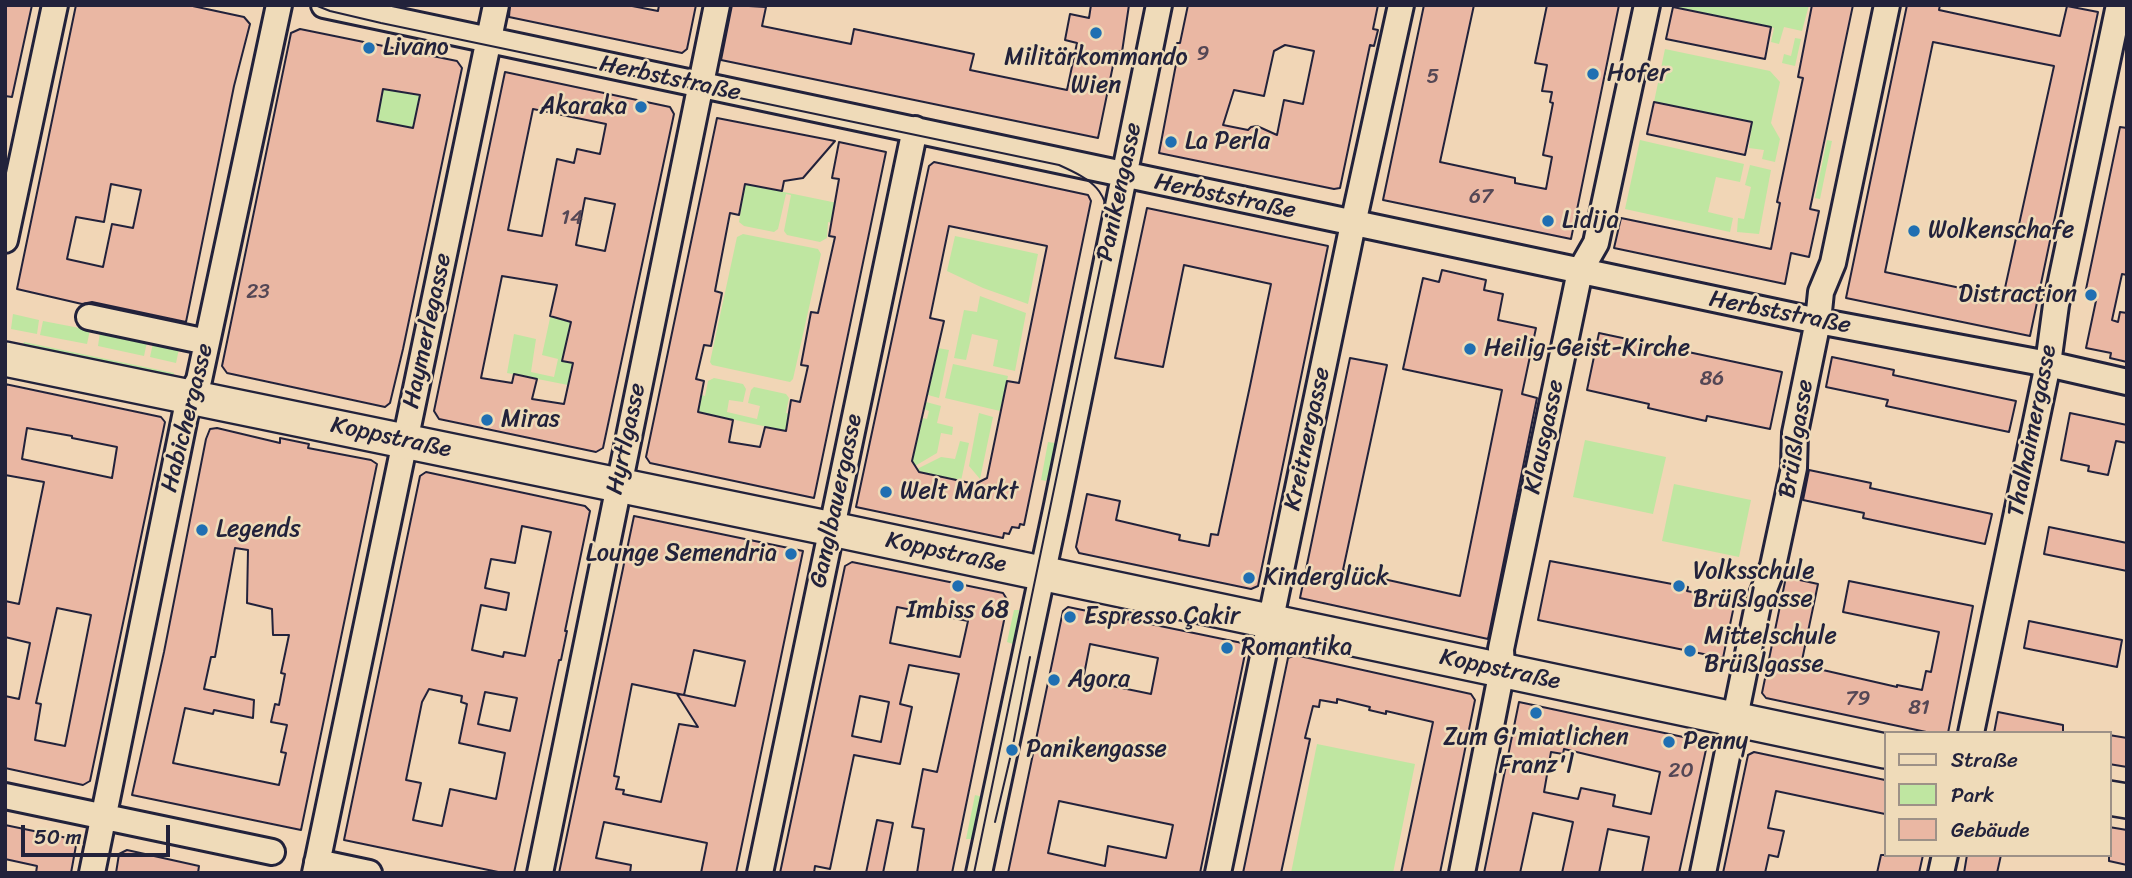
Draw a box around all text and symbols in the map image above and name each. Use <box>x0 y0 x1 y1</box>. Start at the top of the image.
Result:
marker: Militärkommando Wien <box>1088 25 1104 41</box>
place label: Livano <box>383 34 449 62</box>
marker: Livano <box>361 40 377 56</box>
house number: 9 <box>1197 42 1209 68</box>
place label: Militärkommando Wien <box>1004 44 1188 100</box>
street label: Herbststraße <box>597 50 743 108</box>
place label: Hofer <box>1607 60 1669 88</box>
house number: 5 <box>1427 65 1439 91</box>
marker: Hofer <box>1585 66 1601 82</box>
place label: Akaraka <box>540 93 627 121</box>
marker: Akaraka <box>633 99 649 115</box>
street label: Panikengasse <box>1091 120 1149 264</box>
place label: La Perla <box>1185 128 1270 156</box>
marker: La Perla <box>1163 134 1179 150</box>
street label: Herbststraße <box>1152 168 1298 226</box>
house number: 67 <box>1469 185 1493 211</box>
house number: 14 <box>561 206 583 232</box>
place label: Lidija <box>1562 207 1619 235</box>
marker: Lidija <box>1540 213 1556 229</box>
place label: Wolkenschafe <box>1928 217 2074 245</box>
marker: Wolkenschafe <box>1906 223 1922 239</box>
street label: Haymerlegasse <box>398 251 458 411</box>
house number: 23 <box>246 280 270 306</box>
place label: Distraction <box>1958 281 2077 309</box>
street label: Herbststraße <box>1707 285 1853 341</box>
marker: Distraction <box>2083 287 2099 303</box>
place label: Heilig-Geist-Kirche <box>1484 335 1690 363</box>
street label: Habichergasse <box>156 341 220 495</box>
marker: Heilig-Geist-Kirche <box>1462 341 1478 357</box>
street label: Thalhaimergasse <box>2002 343 2064 519</box>
street label: Kreitnergasse <box>1279 365 1337 513</box>
house number: 86 <box>1700 367 1724 393</box>
street label: Klausgasse <box>1519 377 1571 497</box>
street label: Brüßlgasse <box>1773 378 1821 500</box>
street label: Hyrtlgasse <box>601 381 653 497</box>
place label: Miras <box>501 406 560 434</box>
street label: Koppstraße <box>328 411 454 465</box>
street label: Ganglbauergasse <box>805 411 869 591</box>
marker: Miras <box>479 412 495 428</box>
place label: Welt Markt <box>900 478 1018 506</box>
marker: Welt Markt <box>878 484 894 500</box>
place label: Legends <box>216 516 301 544</box>
marker: Legends <box>194 522 210 538</box>
street label: Koppstraße <box>883 526 1009 580</box>
place label: Lounge Semendria <box>586 540 777 568</box>
marker: Lounge Semendria <box>783 546 799 562</box>
place label: Volksschule Brüßlgasse <box>1693 558 1814 614</box>
place label: Kinderglück <box>1263 564 1389 592</box>
marker: Kinderglück <box>1241 570 1257 586</box>
marker: Imbiss 68 <box>950 578 966 594</box>
marker: Volksschule Brüßlgasse <box>1671 578 1687 594</box>
place label: Imbiss 68 <box>907 597 1009 625</box>
place label: Espresso Çakir <box>1084 603 1240 631</box>
marker: Espresso Çakir <box>1062 609 1078 625</box>
place label: Mittelschule Brüßlgasse <box>1704 623 1837 679</box>
place label: Romantika <box>1241 634 1352 662</box>
marker: Romantika <box>1219 640 1235 656</box>
street label: Koppstraße <box>1437 643 1563 697</box>
marker: Mittelschule Brüßlgasse <box>1682 643 1698 659</box>
place label: Agora <box>1068 666 1130 694</box>
marker: Agora <box>1046 672 1062 688</box>
house number: 79 <box>1846 687 1870 713</box>
house number: 81 <box>1908 696 1930 722</box>
marker: Zum G'miatlichen Franz'l <box>1528 705 1544 721</box>
place label: Zum G'miatlichen Franz'l <box>1443 724 1629 780</box>
place label: Penny <box>1683 728 1748 756</box>
legend <box>1884 731 2111 857</box>
marker: Penny <box>1661 734 1677 750</box>
place label: Panikengasse <box>1026 736 1167 764</box>
text: Straße <box>1951 741 2018 779</box>
marker: Panikengasse <box>1004 742 1020 758</box>
house number: 20 <box>1668 759 1694 785</box>
text: Park <box>1951 776 1994 814</box>
text: Gebäude <box>1951 811 2029 849</box>
scale bar <box>24 812 173 856</box>
text: 50 m <box>34 818 82 856</box>

